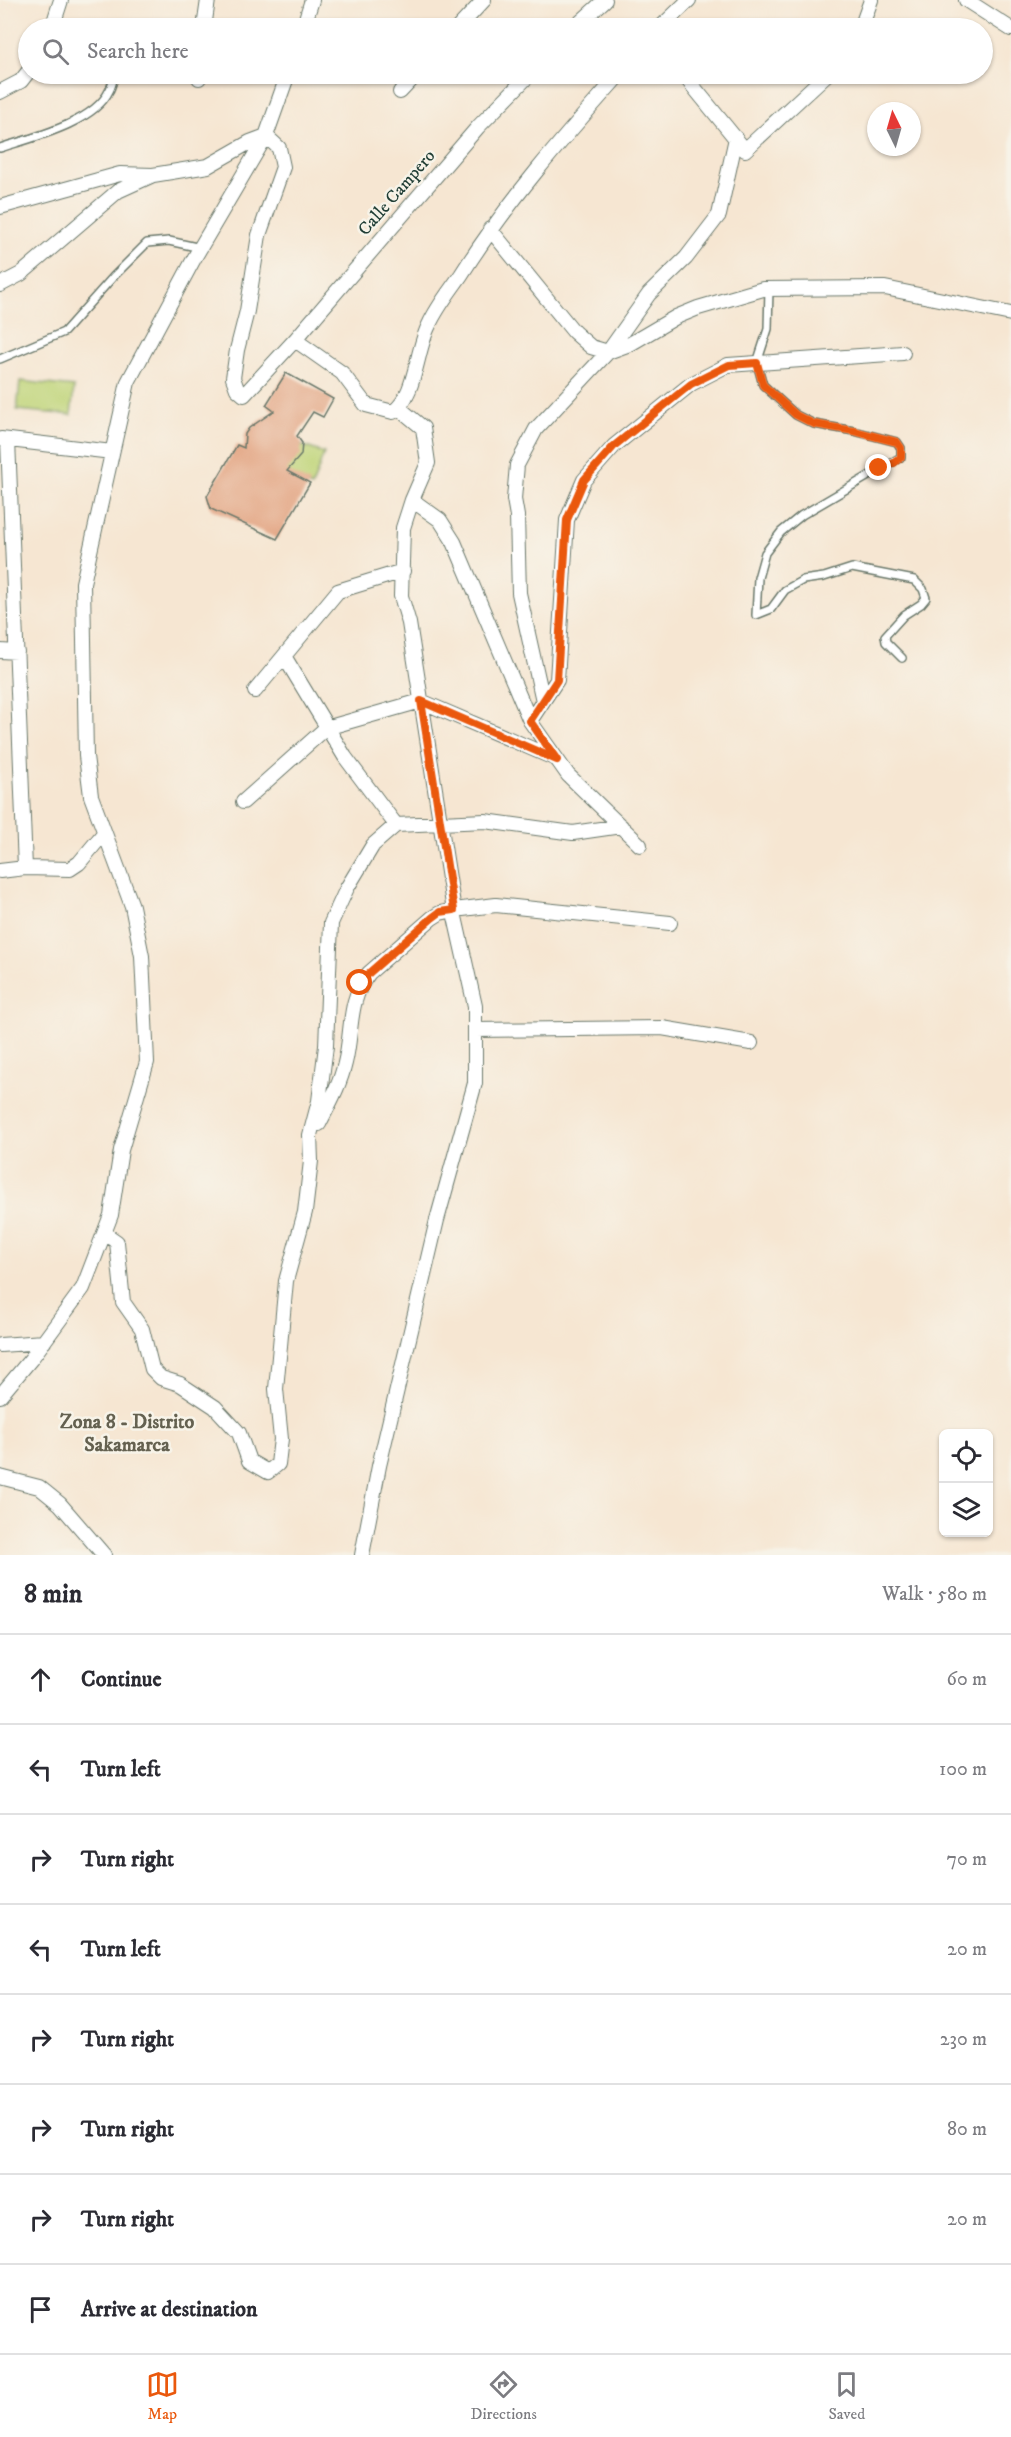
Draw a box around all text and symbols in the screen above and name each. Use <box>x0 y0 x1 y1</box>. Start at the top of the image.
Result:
search box <box>18 18 993 84</box>
icon: search <box>39 35 72 68</box>
text: Search here <box>87 38 189 65</box>
north arrow <box>867 102 921 156</box>
street label: Calle Campero <box>354 145 440 241</box>
route end <box>865 454 891 480</box>
route start <box>346 969 372 995</box>
district label: Zona 8 - Distrito Sakamarca <box>60 1410 194 1458</box>
map controls <box>939 1429 993 1537</box>
button: locate <box>939 1429 993 1483</box>
button: layers <box>939 1483 993 1537</box>
text: 8 min <box>24 1578 82 1611</box>
text: Walk · 580 m <box>882 1582 987 1607</box>
icon: ahead <box>24 1663 57 1696</box>
text: Continue <box>81 1666 162 1693</box>
text: 60 m <box>947 1667 987 1692</box>
icon: left <box>24 1753 57 1786</box>
text: Turn left <box>81 1756 161 1783</box>
text: 100 m <box>939 1757 987 1782</box>
icon: right <box>24 1843 57 1876</box>
text: Turn right <box>81 1846 174 1873</box>
text: 70 m <box>946 1847 987 1872</box>
icon: left <box>24 1933 57 1966</box>
text: Turn left <box>81 1936 161 1963</box>
text: 20 m <box>947 1937 987 1962</box>
icon: right <box>24 2023 57 2056</box>
text: Turn right <box>81 2026 174 2053</box>
text: 230 m <box>940 2027 987 2052</box>
icon: right <box>24 2113 57 2146</box>
text: Turn right <box>81 2116 174 2143</box>
text: 80 m <box>947 2117 987 2142</box>
icon: right <box>24 2203 57 2236</box>
text: Turn right <box>81 2206 174 2233</box>
text: 20 m <box>947 2207 987 2232</box>
icon: arrive <box>24 2293 57 2326</box>
text: Arrive at destination <box>81 2296 258 2323</box>
tab: Map <box>146 2368 179 2424</box>
tab: Directions <box>470 2368 537 2424</box>
tab: Saved <box>828 2368 865 2424</box>

